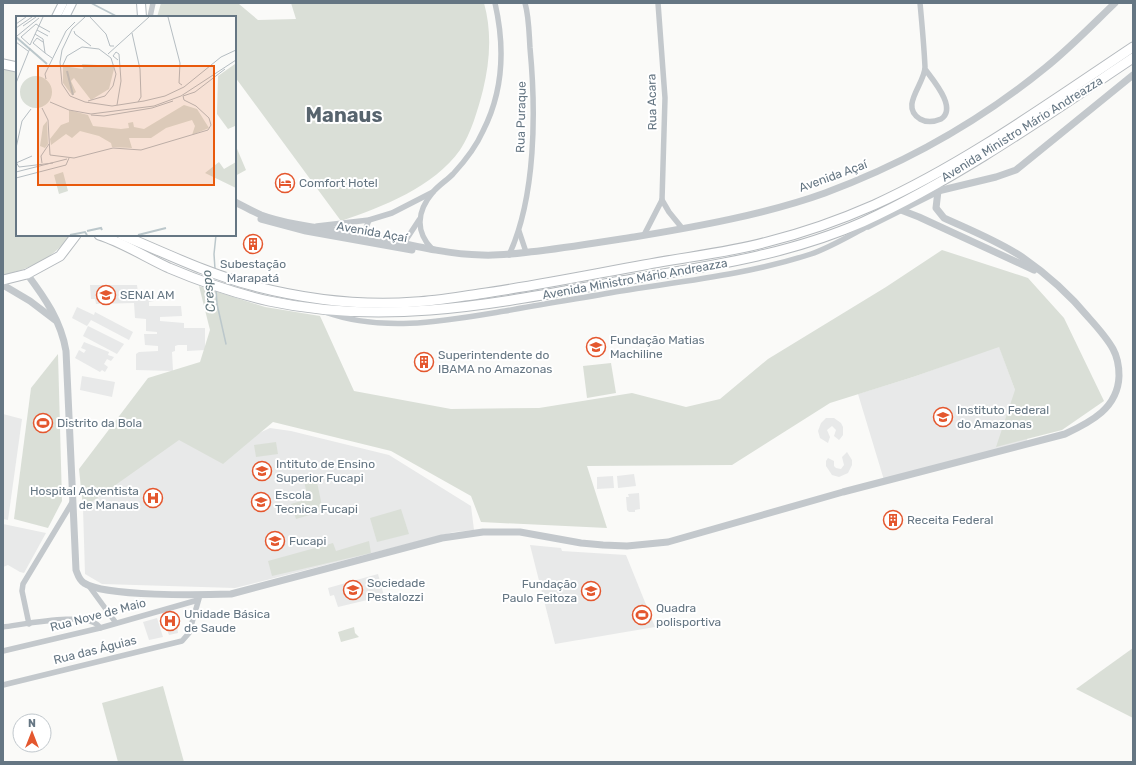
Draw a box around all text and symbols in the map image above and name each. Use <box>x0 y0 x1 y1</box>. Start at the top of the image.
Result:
inset map <box>16 16 236 236</box>
street label: Avenida Ministro Mário Andreazza <box>939 73 1105 185</box>
street label: Rua Acara <box>645 74 659 130</box>
street label: Rua Puraque <box>513 81 529 153</box>
district label: Manaus <box>306 103 382 127</box>
street label: Avenida Açaí <box>797 157 870 195</box>
hotel icon: Comfort Hotel <box>274 172 296 194</box>
place label: Comfort Hotel <box>299 176 378 190</box>
street label: Avenida Açaí <box>336 219 409 245</box>
building icon: Subestação Marapatá <box>242 233 264 255</box>
street label: Avenida Ministro Mário Andreazza <box>541 256 729 302</box>
place label: Subestação Marapatá <box>220 257 286 285</box>
water label: Crespo <box>199 269 218 313</box>
school or university icon: SENAI AM <box>95 284 117 306</box>
place label: SENAI AM <box>120 288 175 302</box>
place label: Fundação Matias Machiline <box>610 333 705 361</box>
school or university icon: Fundação Matias Machiline <box>585 336 607 358</box>
place label: Superintendente do IBAMA no Amazonas <box>438 348 552 376</box>
building icon: Superintendente do IBAMA no Amazonas <box>413 351 435 373</box>
place label: Instituto Federal do Amazonas <box>957 403 1049 431</box>
school or university icon: Instituto Federal do Amazonas <box>932 406 954 428</box>
sports icon: Distrito da Bola <box>32 412 54 434</box>
place label: Distrito da Bola <box>57 416 142 430</box>
place label: Intituto de Ensino Superior Fucapi <box>276 457 375 485</box>
school or university icon: Intituto de Ensino Superior Fucapi <box>251 460 273 482</box>
place label: Hospital Adventista de Manaus <box>30 484 139 512</box>
hospital icon: Hospital Adventista de Manaus <box>142 487 164 509</box>
place label: Escola Tecnica Fucapi <box>275 488 358 516</box>
school or university icon: Escola Tecnica Fucapi <box>250 491 272 513</box>
building icon: Receita Federal <box>882 509 904 531</box>
place label: Receita Federal <box>907 513 994 527</box>
school or university icon: Fucapi <box>264 530 286 552</box>
place label: Fucapi <box>289 534 327 548</box>
place label: Sociedade Pestalozzi <box>367 576 426 604</box>
place label: Fundação Paulo Feitoza <box>502 577 577 605</box>
school or university icon: Sociedade Pestalozzi <box>342 579 364 601</box>
school or university icon: Fundação Paulo Feitoza <box>580 580 602 602</box>
street label: Rua Nove de Maio <box>49 595 147 635</box>
place label: Quadra polisportiva <box>656 601 721 629</box>
sports icon: Quadra polisportiva <box>631 604 653 626</box>
place label: Unidade Básica de Saude <box>184 607 270 635</box>
hospital icon: Unidade Básica de Saude <box>159 610 181 632</box>
street label: Rua das Águias <box>52 633 138 667</box>
north arrow <box>12 713 52 753</box>
text: N <box>28 717 36 730</box>

